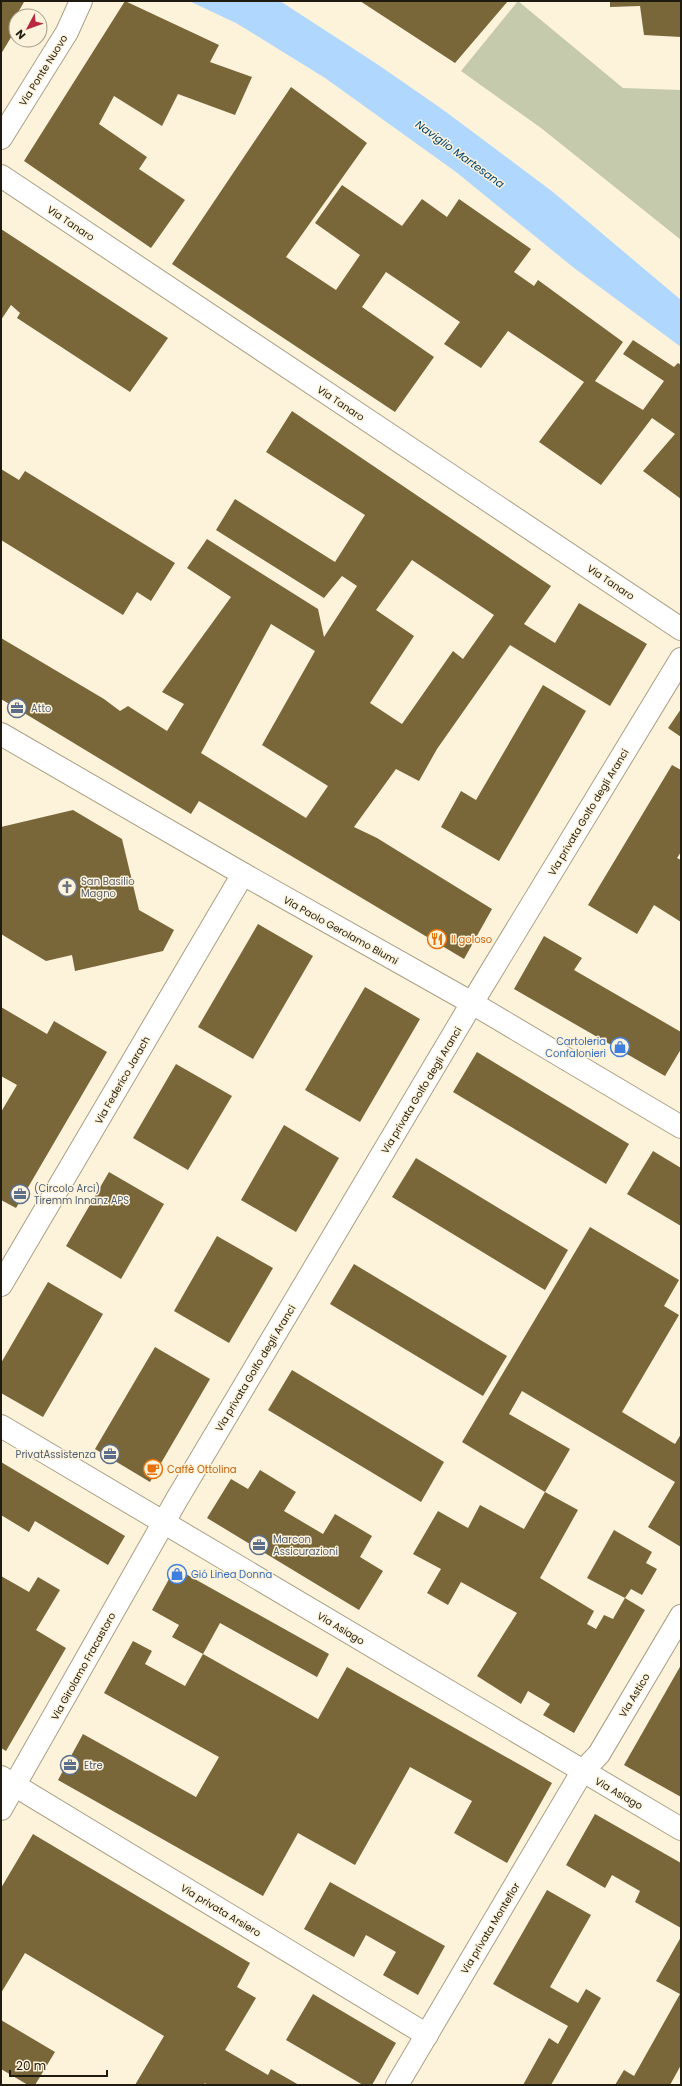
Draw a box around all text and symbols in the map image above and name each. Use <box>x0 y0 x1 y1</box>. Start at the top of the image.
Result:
north arrow <box>8 8 48 48</box>
street label: Via Ponte Nuovo <box>16 32 70 108</box>
water label: Naviglio Martesana <box>412 116 508 192</box>
street label: Via Tanaro <box>44 202 97 245</box>
street label: Via Tanaro <box>314 382 367 425</box>
street label: Via Tanaro <box>584 561 637 604</box>
office icon: Atto <box>6 697 28 719</box>
place label: Atto <box>31 701 51 716</box>
street label: Via privata Golfo degli Aranci <box>545 746 632 878</box>
place label: San Basilio Magno <box>81 874 135 901</box>
church icon: San Basilio Magno <box>56 876 78 898</box>
street label: Via Paolo Gerolamo Biumi <box>280 892 401 968</box>
restaurant icon: Il goloso <box>426 928 448 950</box>
place label: Il goloso <box>451 932 492 947</box>
street label: Via privata Golfo degli Aranci <box>378 1024 465 1156</box>
street label: Via Federico Jarach <box>91 1034 154 1127</box>
place label: Cartoleria Confalonieri <box>545 1034 606 1061</box>
shop icon: Cartoleria Confalonieri <box>609 1036 631 1058</box>
place label: (Circolo Arci) Tiremm Innanz APS <box>34 1181 129 1208</box>
office icon: (Circolo Arci) Tiremm Innanz APS <box>9 1183 31 1205</box>
street label: Via privata Golfo degli Aranci <box>212 1302 299 1434</box>
office icon: PrivatAssistenza <box>99 1443 121 1465</box>
place label: PrivatAssistenza <box>16 1447 96 1462</box>
cafe icon: Caffè Ottolina <box>142 1458 164 1480</box>
place label: Caffè Ottolina <box>167 1462 237 1477</box>
place label: Marcon Assicurazioni <box>273 1532 338 1559</box>
office icon: Marcon Assicurazioni <box>248 1534 270 1556</box>
shop icon: Gió Linea Donna <box>166 1563 188 1585</box>
place label: Gió Linea Donna <box>191 1567 272 1582</box>
street label: Via Asiago <box>314 1608 367 1649</box>
street label: Via Girolamo Fracastoro <box>47 1610 119 1723</box>
street label: Via Astico <box>615 1670 654 1720</box>
office icon: Etre <box>59 1754 81 1776</box>
place label: Etre <box>84 1758 103 1773</box>
street label: Via Asiago <box>592 1774 645 1813</box>
street label: Via privata Arsiero <box>178 1880 264 1940</box>
street label: Via privata Montefior <box>457 1880 524 1977</box>
scale bar <box>10 2052 107 2078</box>
text: 20 m <box>16 2057 46 2074</box>

